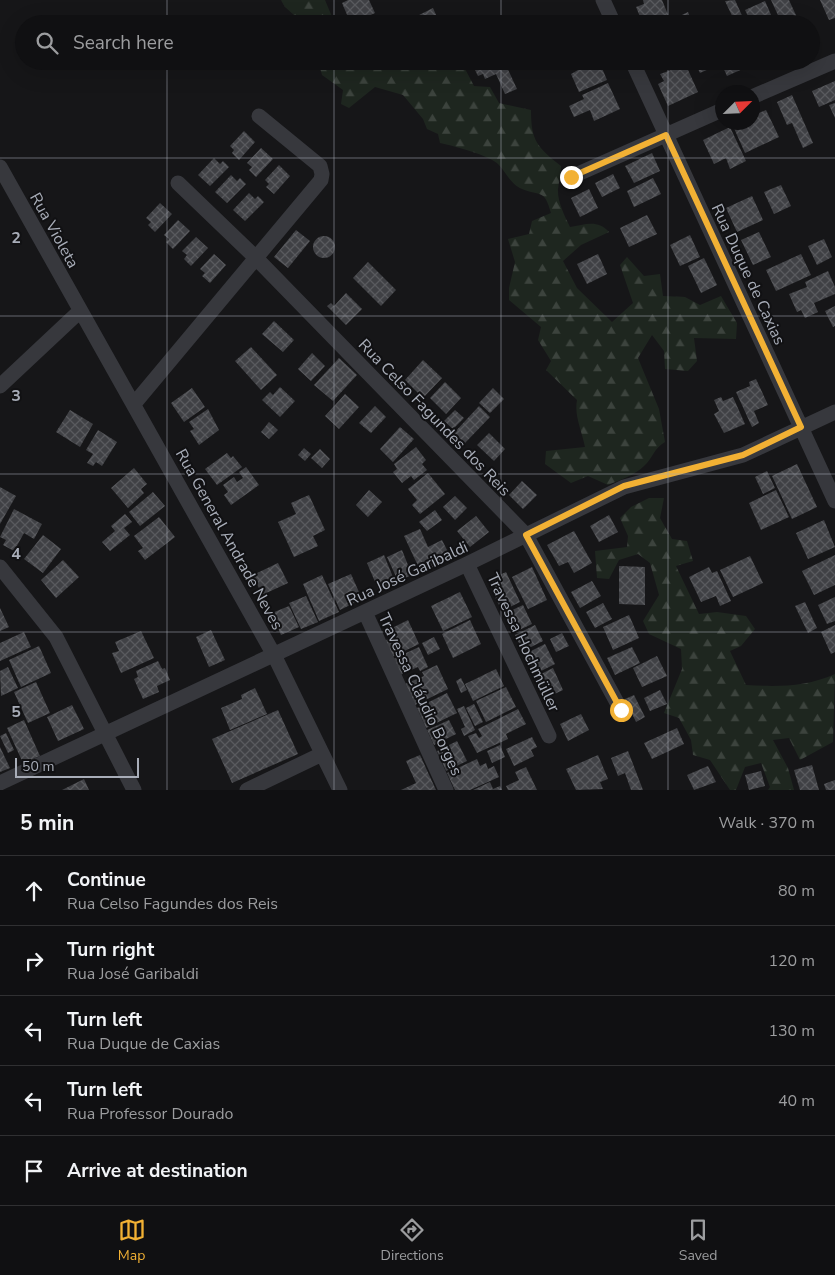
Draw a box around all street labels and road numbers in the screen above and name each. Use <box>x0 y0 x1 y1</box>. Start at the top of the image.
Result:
street label: Rua Violeta <box>24 189 84 272</box>
street label: Rua Duque de Caxias <box>706 200 790 349</box>
street label: Rua Celso Fagundes dos Reis <box>353 334 515 501</box>
street label: Rua General Andrade Neves <box>170 445 288 634</box>
street label: Rua José Garibaldi <box>343 536 472 612</box>
street label: Travessa Hochmüller <box>481 569 565 716</box>
street label: Travessa Cláudio Borges <box>373 610 467 779</box>

